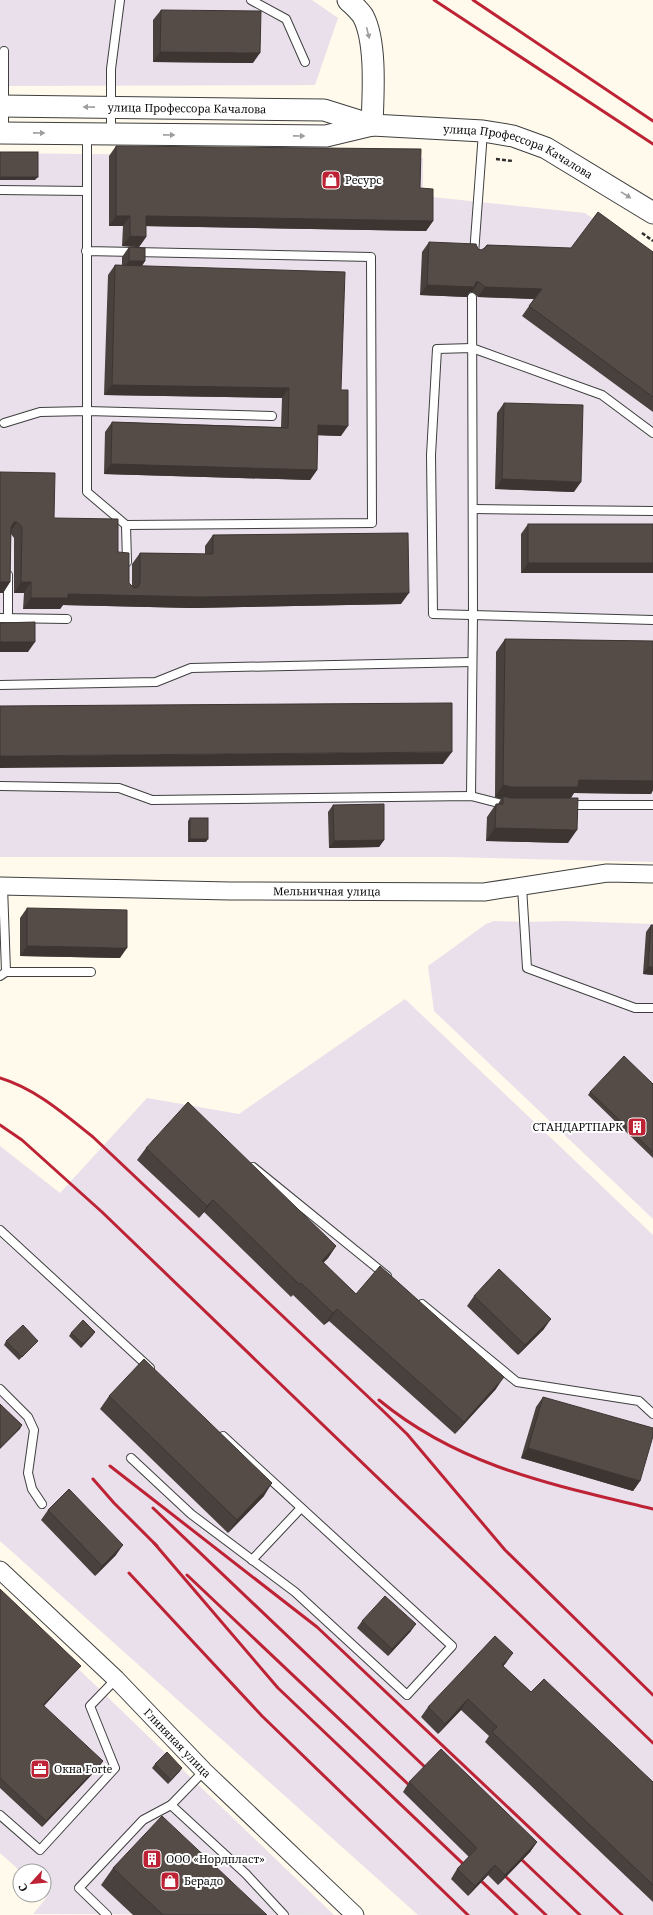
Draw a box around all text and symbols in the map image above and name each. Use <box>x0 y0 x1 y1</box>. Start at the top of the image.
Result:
one-way arrow <box>365 26 371 39</box>
street label: улица Профессора Качалова <box>107 99 267 116</box>
one-way arrow <box>82 104 95 110</box>
street label: улица Профессора Качалова <box>443 121 596 182</box>
one-way arrow <box>33 130 46 136</box>
one-way arrow <box>163 132 176 138</box>
one-way arrow <box>293 133 306 139</box>
shop icon: Ресурс <box>320 169 342 191</box>
place label: Ресурс <box>345 172 382 187</box>
one-way arrow <box>620 192 632 199</box>
street label: Мельничная улица <box>273 883 381 899</box>
building icon: СТАНДАРТПАРК <box>626 1116 648 1138</box>
place label: СТАНДАРТПАРК <box>533 1119 623 1134</box>
street label: Глиняная улица <box>141 1705 215 1781</box>
office icon: Окна Forte <box>29 1758 51 1780</box>
place label: Окна Forte <box>54 1761 113 1776</box>
building icon: ООО «Нордпласт» <box>141 1848 163 1870</box>
place label: ООО «Нордпласт» <box>166 1851 265 1866</box>
north arrow <box>12 1863 52 1903</box>
shop icon: Берадо <box>159 1870 181 1892</box>
place label: Берадо <box>184 1873 223 1888</box>
text: С <box>14 1881 31 1894</box>

